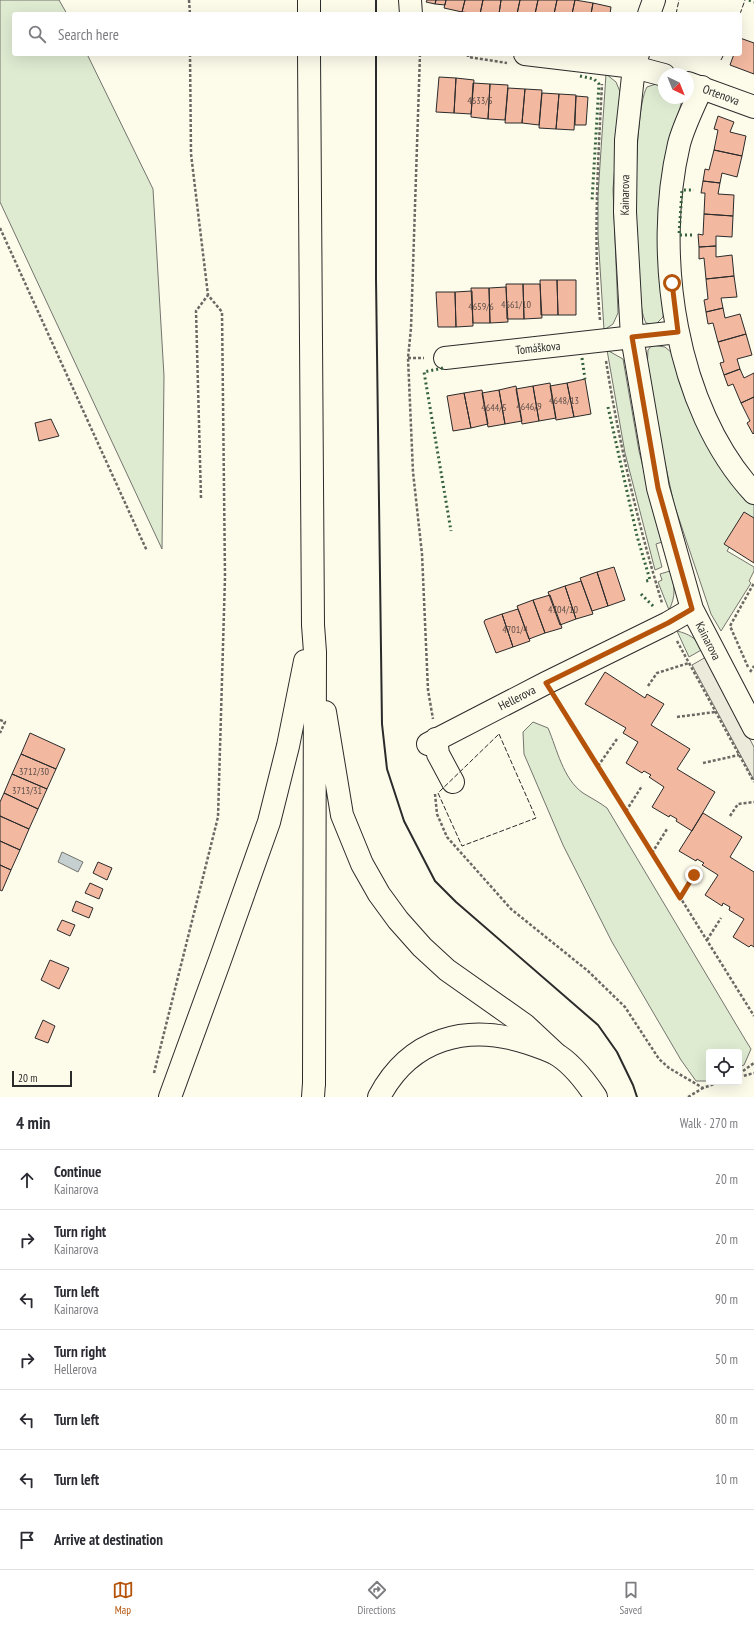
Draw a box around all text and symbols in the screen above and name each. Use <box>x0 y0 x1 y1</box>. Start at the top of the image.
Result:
search box <box>12 12 742 56</box>
icon: search <box>26 23 48 45</box>
text: Search here <box>58 25 119 44</box>
north arrow <box>658 68 694 104</box>
street label: Ortenova <box>701 81 742 108</box>
house number: 4633/5 <box>467 94 493 107</box>
street label: Kainarova <box>617 174 632 216</box>
route start <box>663 274 681 292</box>
house number: 4661/10 <box>501 298 531 311</box>
house number: 4659/6 <box>468 300 494 313</box>
street label: Tomáškova <box>515 338 561 357</box>
house number: 4648/13 <box>549 394 579 407</box>
house number: 4646/9 <box>516 400 542 413</box>
house number: 4644/5 <box>481 401 507 414</box>
house number: 4704/10 <box>548 603 578 616</box>
street label: Kainarova <box>692 619 725 663</box>
house number: 4701/4 <box>502 623 528 636</box>
street label: Hellerova <box>496 682 538 713</box>
house number: 3712/30 <box>19 765 49 778</box>
house number: 3713/31 <box>12 784 42 797</box>
route end <box>685 866 703 884</box>
map controls <box>706 1049 742 1085</box>
button: locate <box>706 1049 742 1085</box>
scale bar <box>12 1069 72 1088</box>
text: 20 m <box>18 1071 37 1085</box>
text: 4 min <box>16 1112 50 1134</box>
text: Walk · 270 m <box>680 1115 738 1132</box>
text: Continue <box>54 1162 101 1181</box>
icon: ahead <box>16 1169 38 1191</box>
text: 20 m <box>715 1171 738 1188</box>
text: Kainarova <box>54 1181 98 1198</box>
text: Turn right <box>54 1222 106 1241</box>
icon: right <box>16 1229 38 1251</box>
text: 20 m <box>715 1231 738 1248</box>
text: Kainarova <box>54 1241 98 1258</box>
text: Turn left <box>54 1282 99 1301</box>
icon: left <box>16 1289 38 1311</box>
text: 90 m <box>715 1291 738 1308</box>
text: Kainarova <box>54 1301 98 1318</box>
text: Turn right <box>54 1342 106 1361</box>
icon: right <box>16 1349 38 1371</box>
text: 50 m <box>715 1351 738 1368</box>
text: Hellerova <box>54 1361 97 1378</box>
icon: left <box>16 1409 38 1431</box>
text: Turn left <box>54 1410 99 1429</box>
text: 80 m <box>715 1411 738 1428</box>
icon: left <box>16 1469 38 1491</box>
text: Turn left <box>54 1470 99 1489</box>
text: 10 m <box>715 1471 738 1488</box>
icon: arrive <box>16 1529 38 1551</box>
text: Arrive at destination <box>54 1530 163 1549</box>
tab: Map <box>112 1579 134 1617</box>
tab: Directions <box>358 1579 396 1617</box>
tab: Saved <box>619 1579 642 1617</box>

